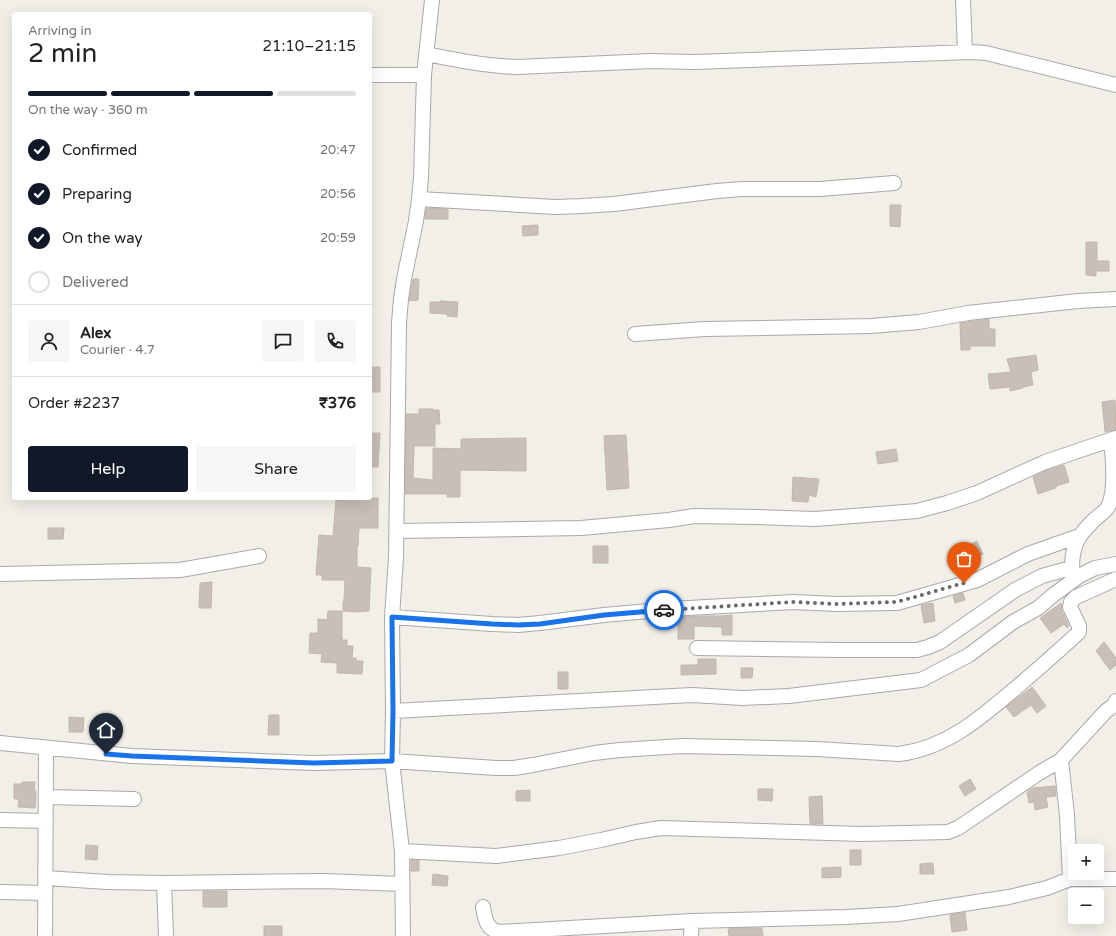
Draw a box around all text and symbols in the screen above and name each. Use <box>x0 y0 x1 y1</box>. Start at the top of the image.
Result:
text: Arriving in <box>28 23 92 39</box>
text: 21:10–21:15 <box>263 37 356 55</box>
text: 2 min <box>28 38 97 69</box>
text: On the way · 360 m <box>28 102 148 118</box>
icon: check <box>28 139 50 161</box>
text: Confirmed <box>62 141 137 159</box>
text: 20:47 <box>320 142 356 158</box>
icon: check <box>28 183 50 205</box>
text: Preparing <box>62 185 132 203</box>
text: 20:56 <box>320 186 356 202</box>
icon: check <box>28 227 50 249</box>
text: On the way <box>62 229 142 247</box>
text: 20:59 <box>320 230 356 246</box>
text: Delivered <box>62 273 129 291</box>
button: person <box>28 320 70 362</box>
button: chat <box>262 320 304 362</box>
button: phone <box>314 320 356 362</box>
text: Alex <box>80 324 111 342</box>
text: Courier · 4.7 <box>80 342 155 358</box>
text: Order #2237 <box>28 394 120 412</box>
text: ₹376 <box>319 394 356 412</box>
button: Help <box>28 446 188 492</box>
button: Share <box>196 446 356 492</box>
pin <box>947 542 981 583</box>
icon: bag <box>953 548 975 570</box>
courier <box>644 590 684 630</box>
icon: car <box>653 599 675 621</box>
pin <box>89 713 123 754</box>
icon: home <box>95 719 117 741</box>
map controls <box>1068 844 1104 924</box>
button: + <box>1068 844 1104 880</box>
button: − <box>1068 888 1104 924</box>

